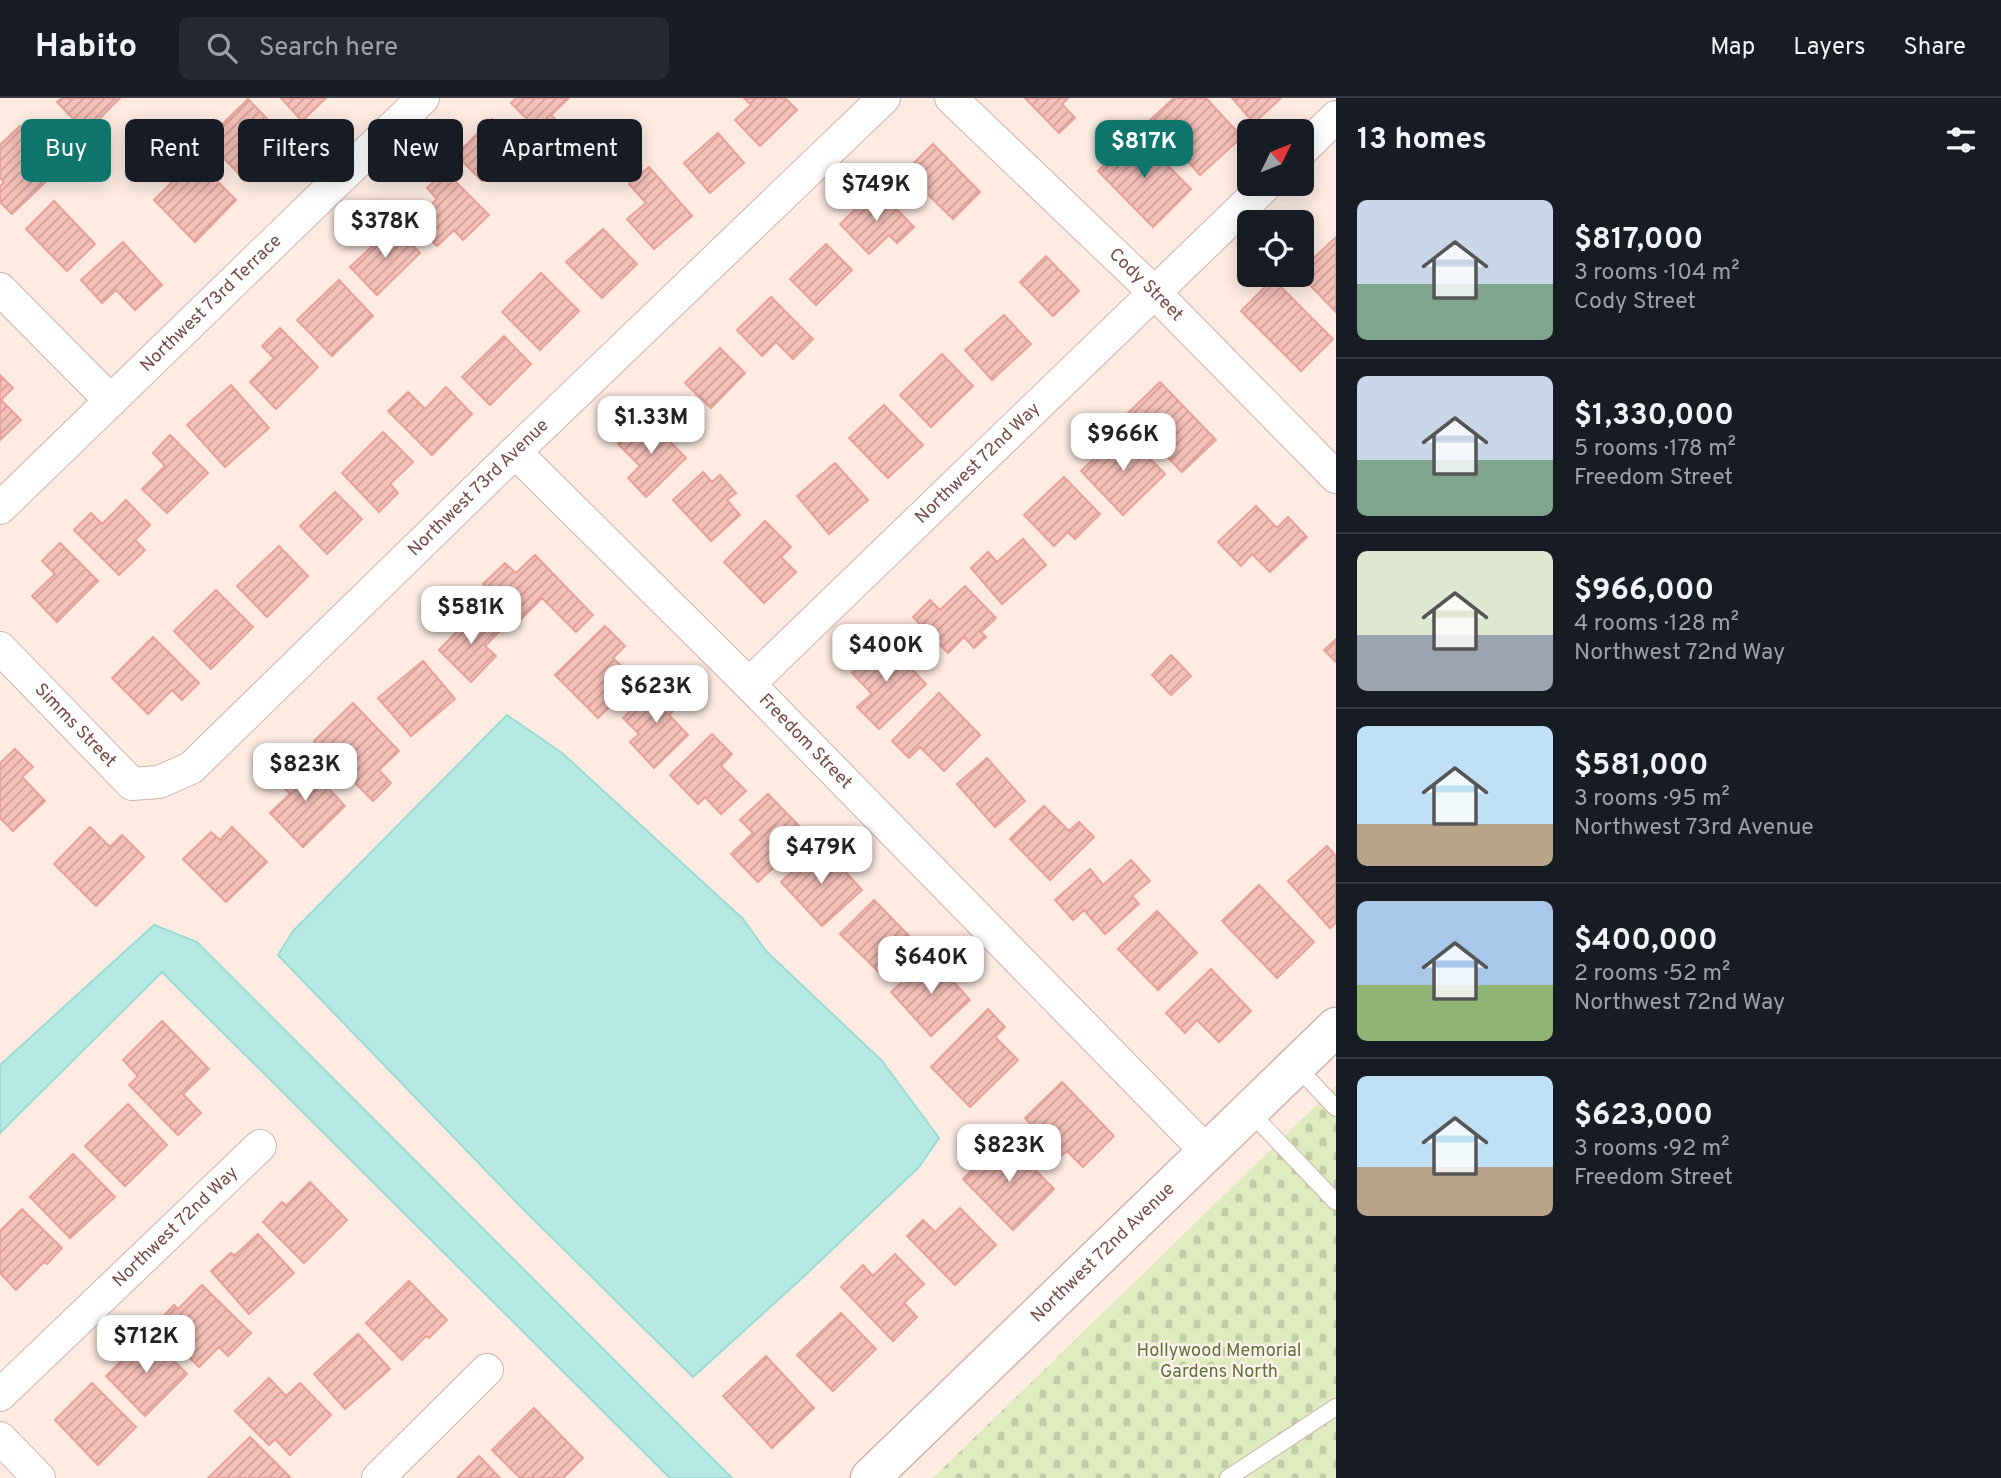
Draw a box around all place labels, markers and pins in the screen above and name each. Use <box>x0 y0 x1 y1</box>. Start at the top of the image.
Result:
pin: $817K <box>1095 120 1193 180</box>
pin: $749K <box>827 164 925 223</box>
pin: $378K <box>336 200 434 260</box>
pin: $1.33M <box>594 396 708 456</box>
pin: $966K <box>1074 414 1172 473</box>
pin: $581K <box>422 587 520 646</box>
pin: $400K <box>837 624 935 684</box>
pin: $623K <box>607 666 705 725</box>
pin: $823K <box>256 744 354 803</box>
pin: $479K <box>772 826 870 886</box>
pin: $640K <box>882 936 980 996</box>
pin: $823K <box>960 1124 1058 1184</box>
pin: $712K <box>97 1316 195 1375</box>

